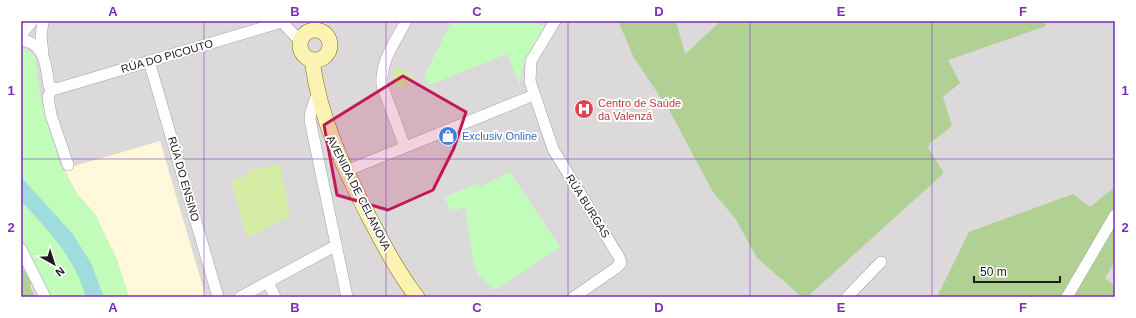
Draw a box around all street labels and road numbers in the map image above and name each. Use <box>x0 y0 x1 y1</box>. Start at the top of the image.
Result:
street label: RÚA DO PICOUTO <box>120 37 215 75</box>
street label: AVENIDA DE CELANOVA <box>325 134 394 253</box>
street label: RÚA DO ENSINO <box>166 135 202 223</box>
street label: RÚA BURGAS <box>564 172 612 240</box>

